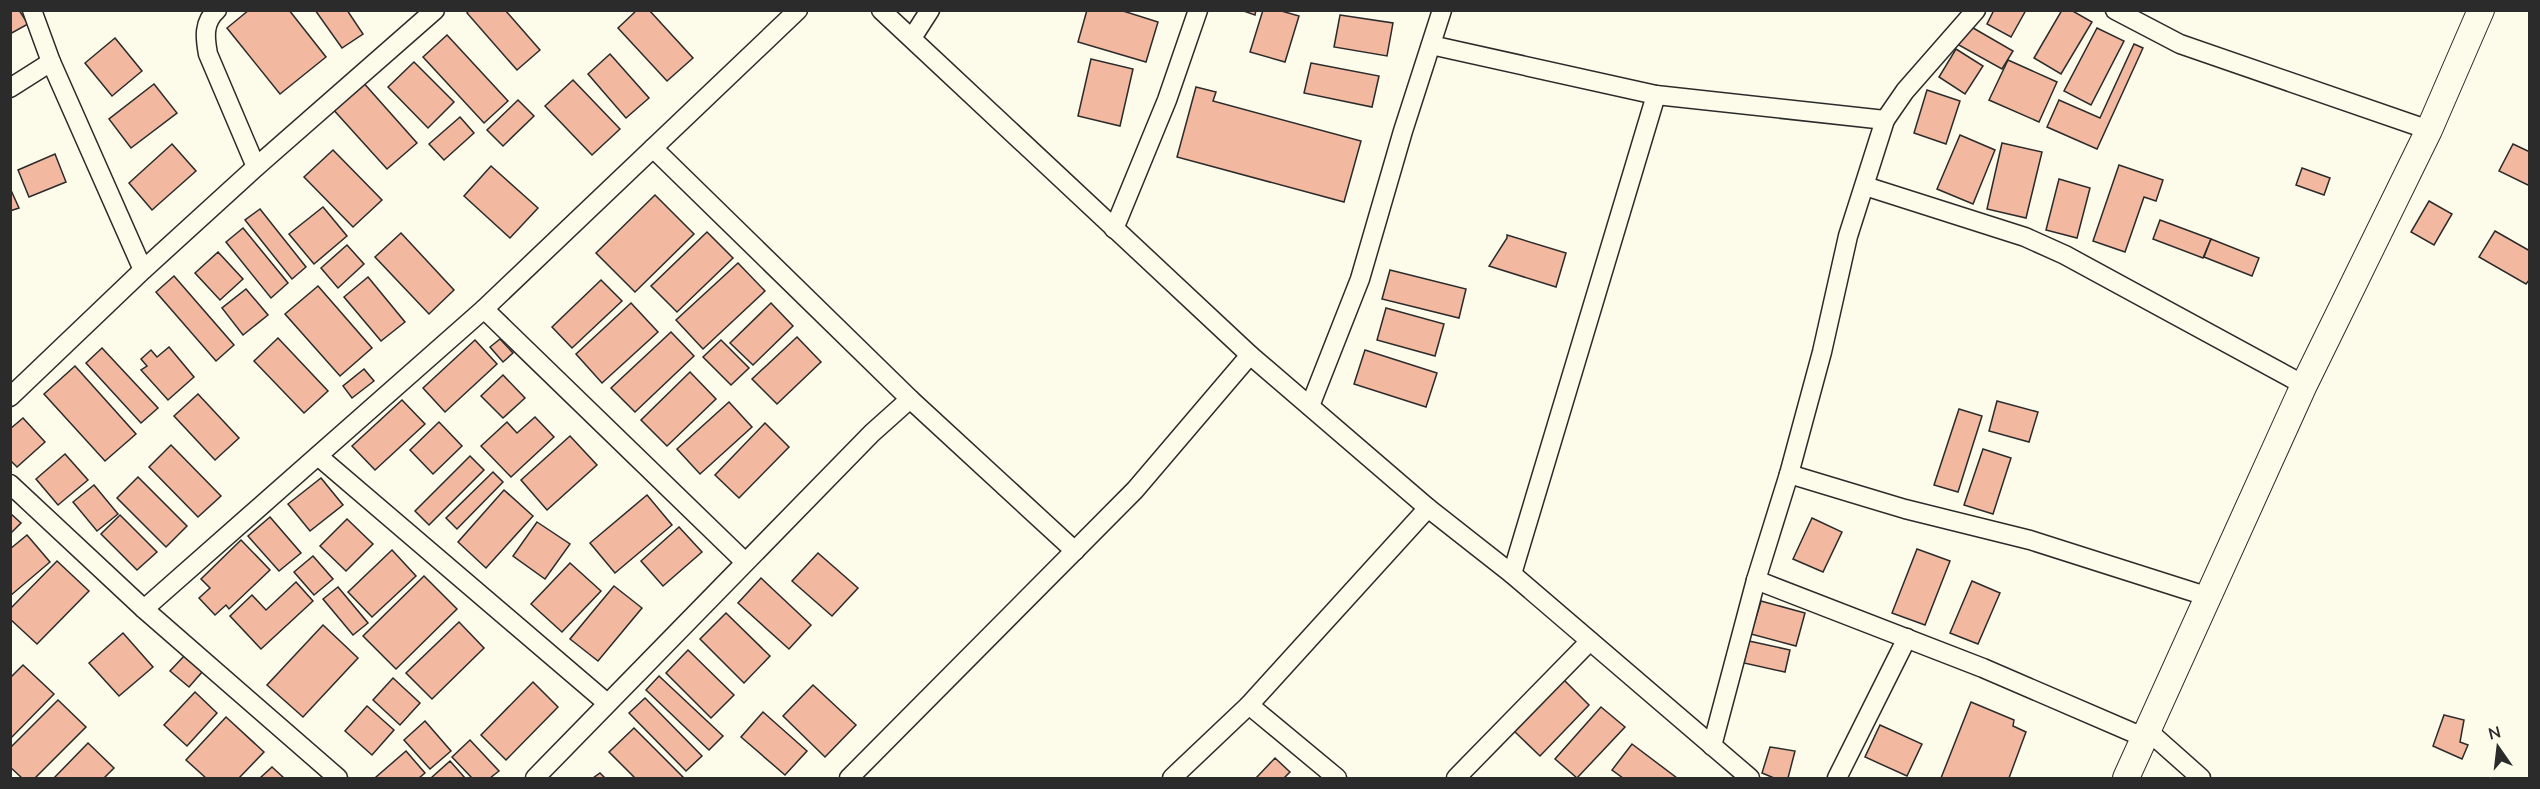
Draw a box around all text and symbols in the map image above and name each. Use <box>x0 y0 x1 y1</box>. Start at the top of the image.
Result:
north arrow <box>2468 717 2528 777</box>
text: N <box>2486 721 2503 744</box>

